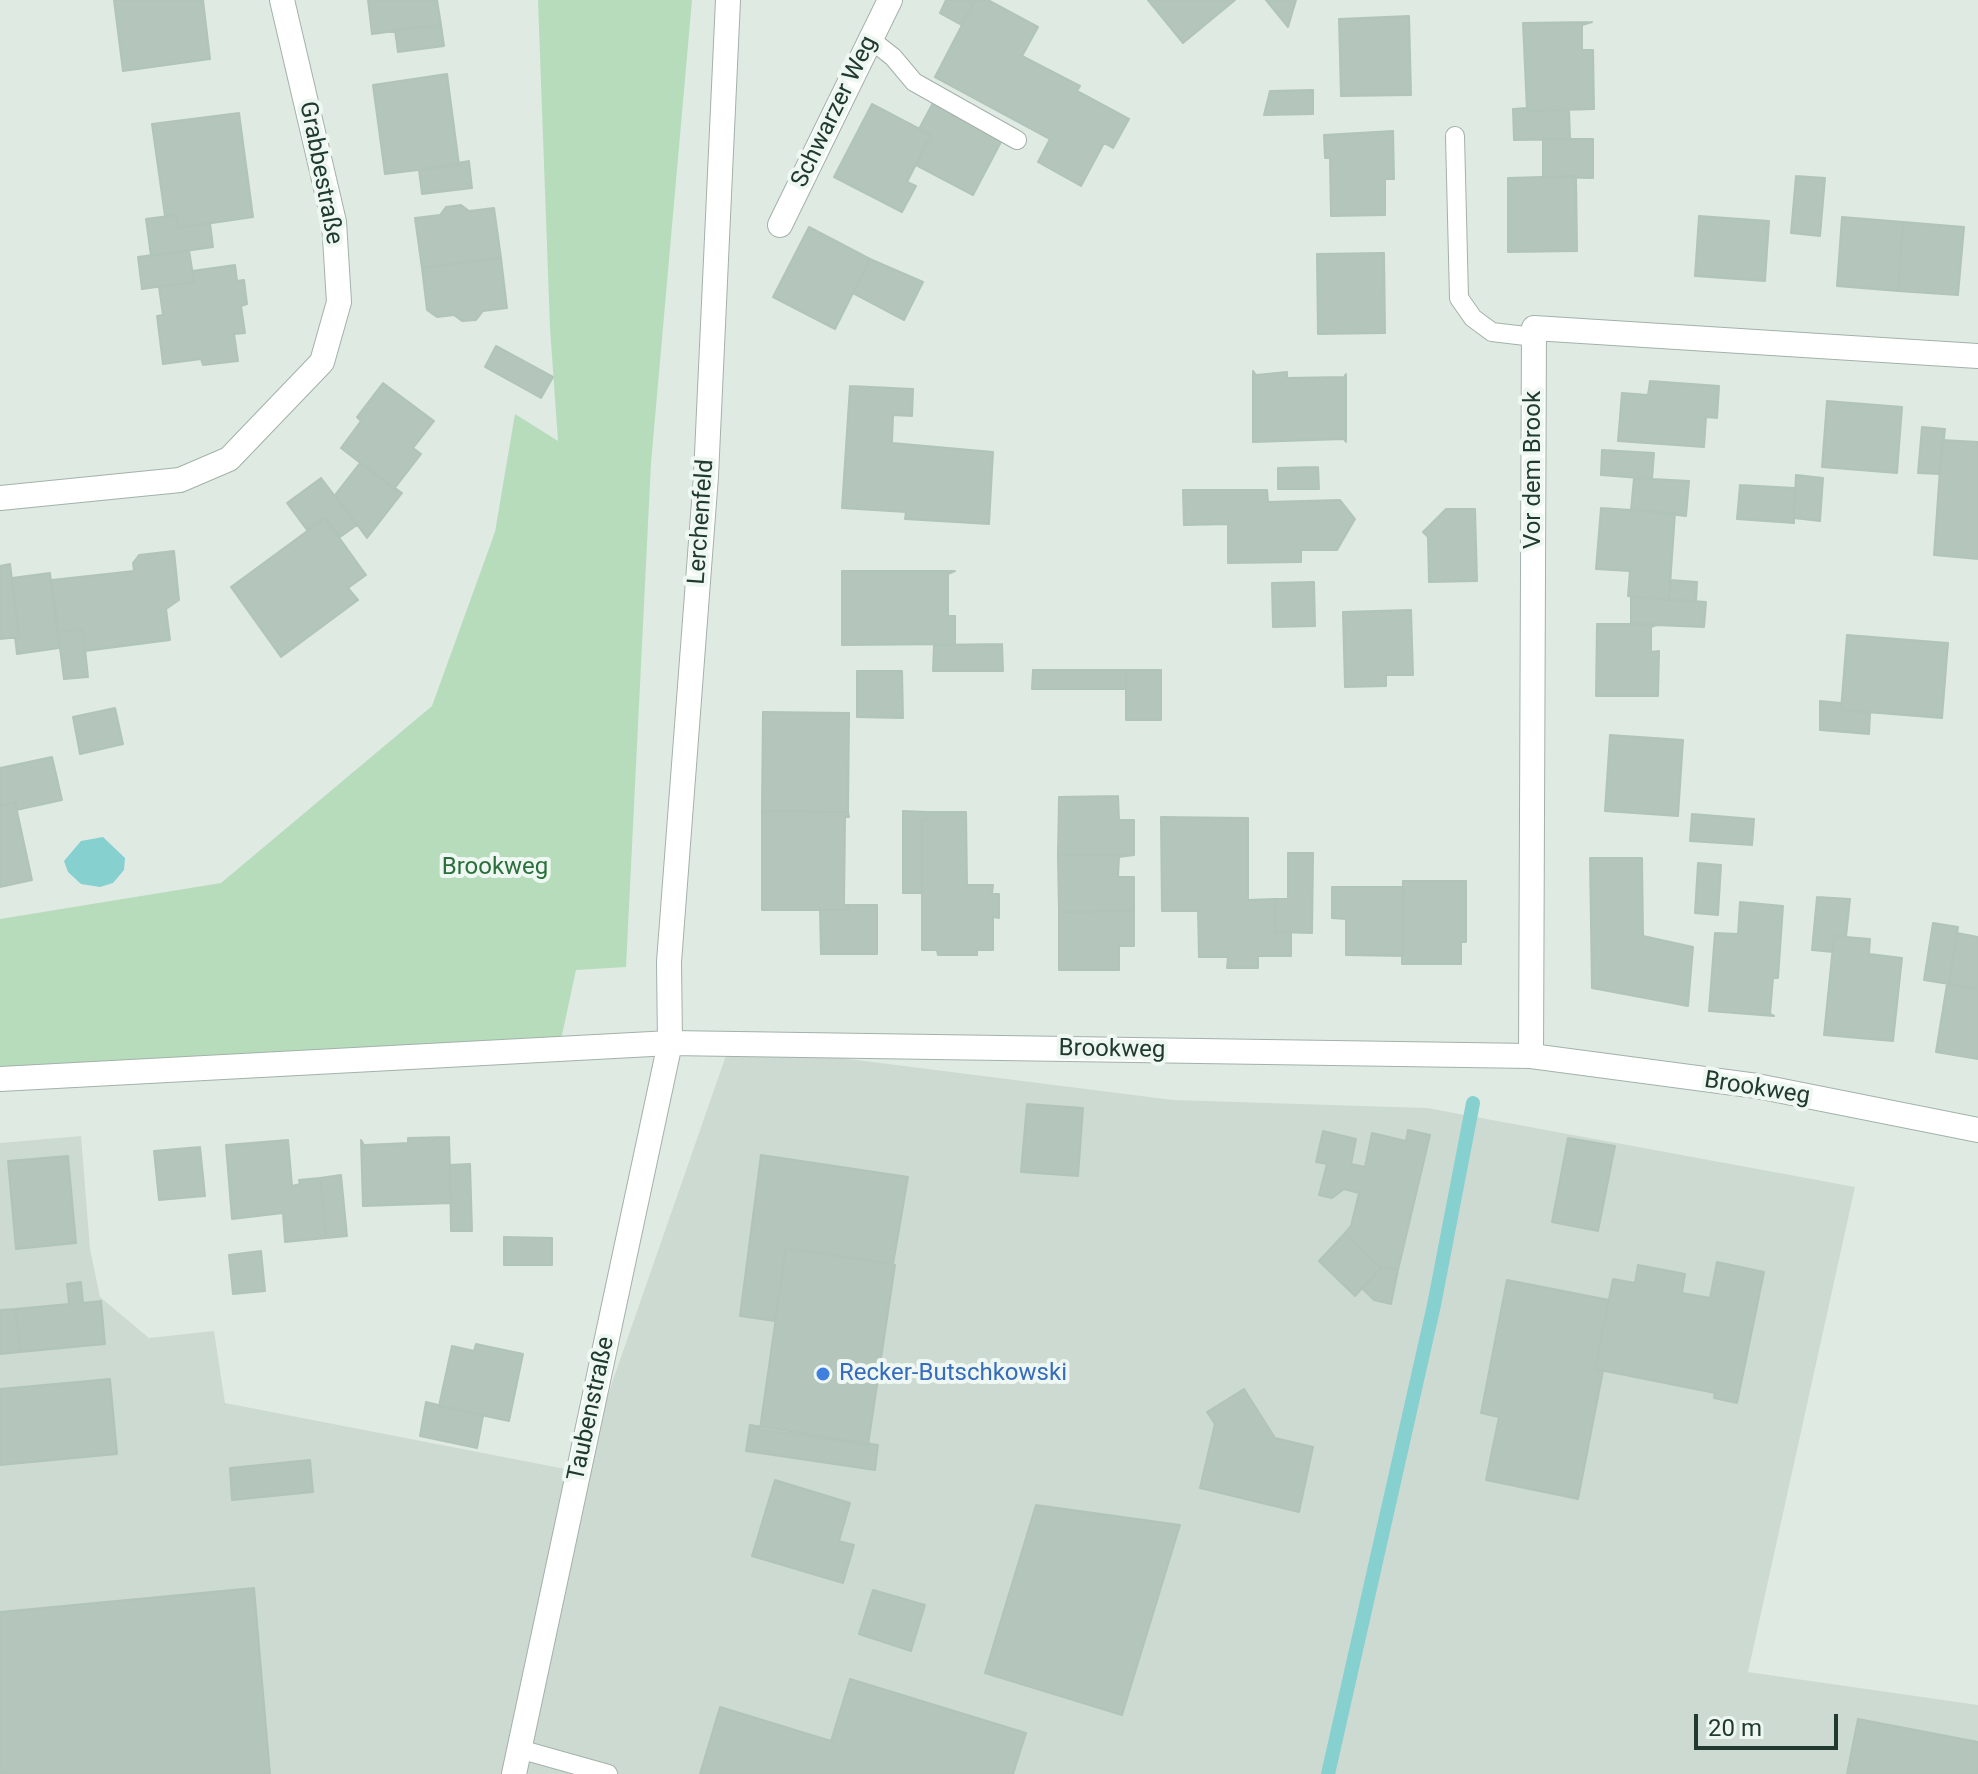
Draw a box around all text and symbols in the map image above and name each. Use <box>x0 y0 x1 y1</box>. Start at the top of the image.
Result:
street label: Schwarzer Weg <box>786 32 884 192</box>
street label: Grabbestraße <box>292 99 348 247</box>
street label: Vor dem Brook <box>1520 391 1548 549</box>
street label: Lerchenfeld <box>683 458 721 586</box>
park label: Brookweg <box>442 854 548 882</box>
street label: Brookweg <box>1058 1035 1166 1065</box>
street label: Brookweg <box>1702 1066 1812 1112</box>
street label: Taubenstraße <box>563 1334 621 1484</box>
place label: Recker-Butschkowski <box>839 1360 1067 1388</box>
marker: Recker-Butschkowski <box>814 1365 832 1383</box>
scale bar <box>1698 1698 1842 1748</box>
text: 20 m <box>1708 1714 1762 1742</box>

